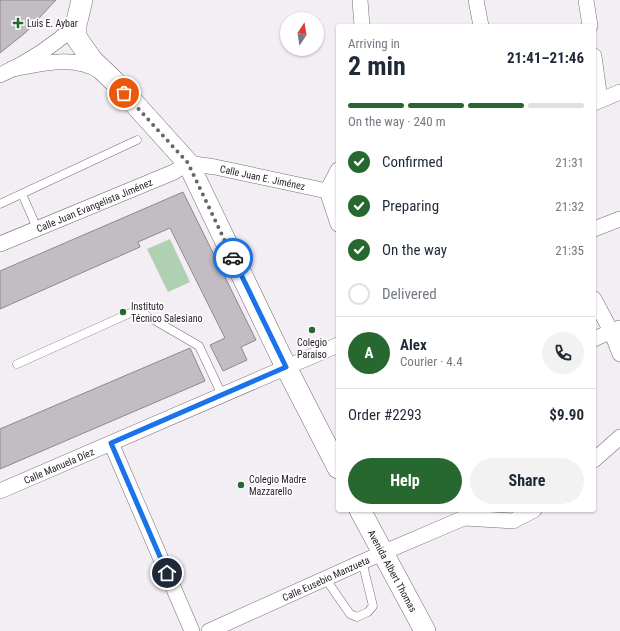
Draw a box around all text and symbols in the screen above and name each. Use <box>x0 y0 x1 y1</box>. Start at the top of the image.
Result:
north arrow <box>280 12 324 56</box>
map controls <box>280 12 324 56</box>
marker: Luis E. Aybar <box>12 17 24 29</box>
place label: Luis E. Aybar <box>27 18 78 29</box>
text: Arriving in <box>348 36 400 51</box>
text: 21:41–21:46 <box>507 49 584 67</box>
text: 2 min <box>348 51 406 81</box>
pin <box>107 76 141 110</box>
icon: bag <box>113 82 135 104</box>
text: On the way · 240 m <box>348 114 445 129</box>
icon: check <box>348 151 370 173</box>
text: Confirmed <box>382 153 443 171</box>
text: 21:31 <box>555 155 584 170</box>
street label: Calle Juan E. Jiménez <box>219 163 306 192</box>
street label: Calle Juan Evangelista Jiménez <box>35 176 154 234</box>
icon: check <box>348 195 370 217</box>
text: Preparing <box>382 197 439 215</box>
text: 21:32 <box>555 199 584 214</box>
courier <box>213 238 253 278</box>
icon: check <box>348 239 370 261</box>
text: On the way <box>382 241 447 259</box>
text: 21:35 <box>555 243 584 258</box>
icon: car <box>222 247 244 269</box>
text: Delivered <box>382 285 437 303</box>
place label: Instituto Técnico Salesiano <box>131 301 203 324</box>
marker: Instituto Técnico Salesiano <box>118 307 128 317</box>
marker: Colegio Paraiso <box>307 325 317 335</box>
button: phone <box>542 332 584 374</box>
text: Alex <box>400 336 427 354</box>
place label: Colegio Paraiso <box>297 337 327 360</box>
text: A <box>365 344 373 362</box>
text: Courier · 4.4 <box>400 354 463 369</box>
text: Order #2293 <box>348 406 422 424</box>
text: $9.90 <box>549 406 584 424</box>
street label: Calle Manuela Díez <box>22 446 96 486</box>
button: Help <box>348 458 462 504</box>
button: Share <box>470 458 584 504</box>
place label: Colegio Madre Mazzarello <box>249 474 306 497</box>
marker: Colegio Madre Mazzarello <box>236 480 246 490</box>
street label: Avenida Albert Thomas <box>366 528 419 614</box>
street label: Calle Eusebio Manzueta <box>280 554 371 603</box>
pin <box>150 556 184 590</box>
icon: home <box>156 562 178 584</box>

